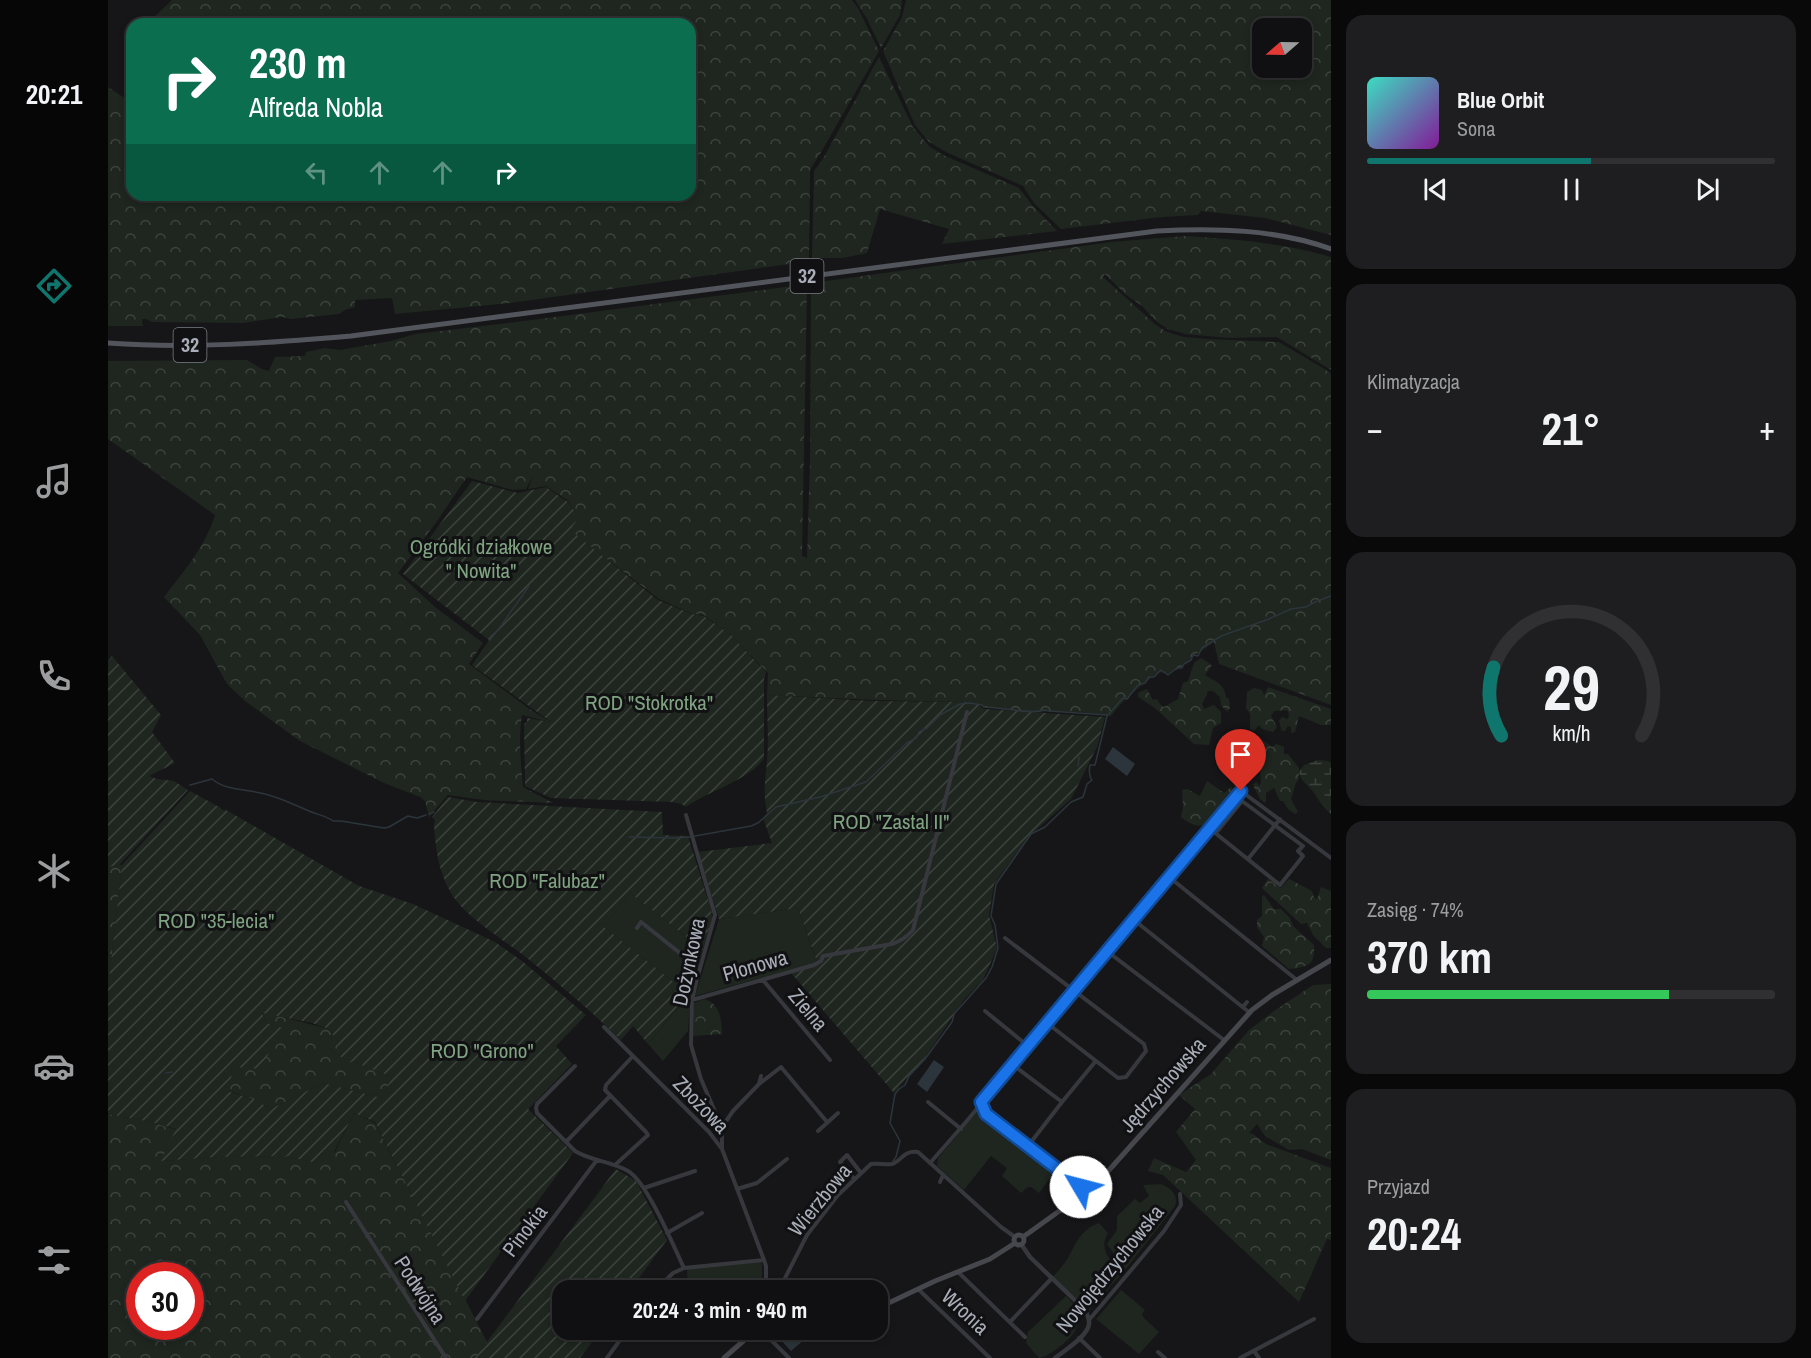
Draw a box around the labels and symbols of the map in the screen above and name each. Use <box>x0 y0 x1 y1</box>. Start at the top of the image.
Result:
north arrow <box>1252 18 1312 78</box>
road number: 32 <box>790 259 824 293</box>
road number: 32 <box>174 328 206 362</box>
park label: Ogródki działkowe " Nowita" <box>410 532 552 585</box>
park label: ROD "Stokrotka" <box>585 688 713 717</box>
pin <box>1215 729 1266 791</box>
park label: ROD "Zastal II" <box>833 807 949 836</box>
park label: ROD "Falubaz" <box>489 866 605 895</box>
park label: ROD "35-lecia" <box>158 906 274 935</box>
street label: Dożynkowa <box>665 915 712 1008</box>
street label: Plonowa <box>719 942 791 989</box>
street label: Zielna <box>782 982 835 1038</box>
street label: Jędrzychowska <box>1113 1030 1212 1139</box>
park label: ROD "Grono" <box>430 1036 534 1065</box>
street label: Zbożowa <box>667 1069 736 1140</box>
position arrow <box>1049 1155 1113 1219</box>
street label: Wierzbowa <box>781 1157 858 1242</box>
street label: Pinokia <box>495 1198 554 1263</box>
street label: Nowojędrzychowska <box>1049 1198 1171 1339</box>
street label: Podwójna <box>388 1250 453 1330</box>
speed limit sign: 30 <box>126 1262 204 1340</box>
street label: Wronia <box>935 1282 996 1341</box>

